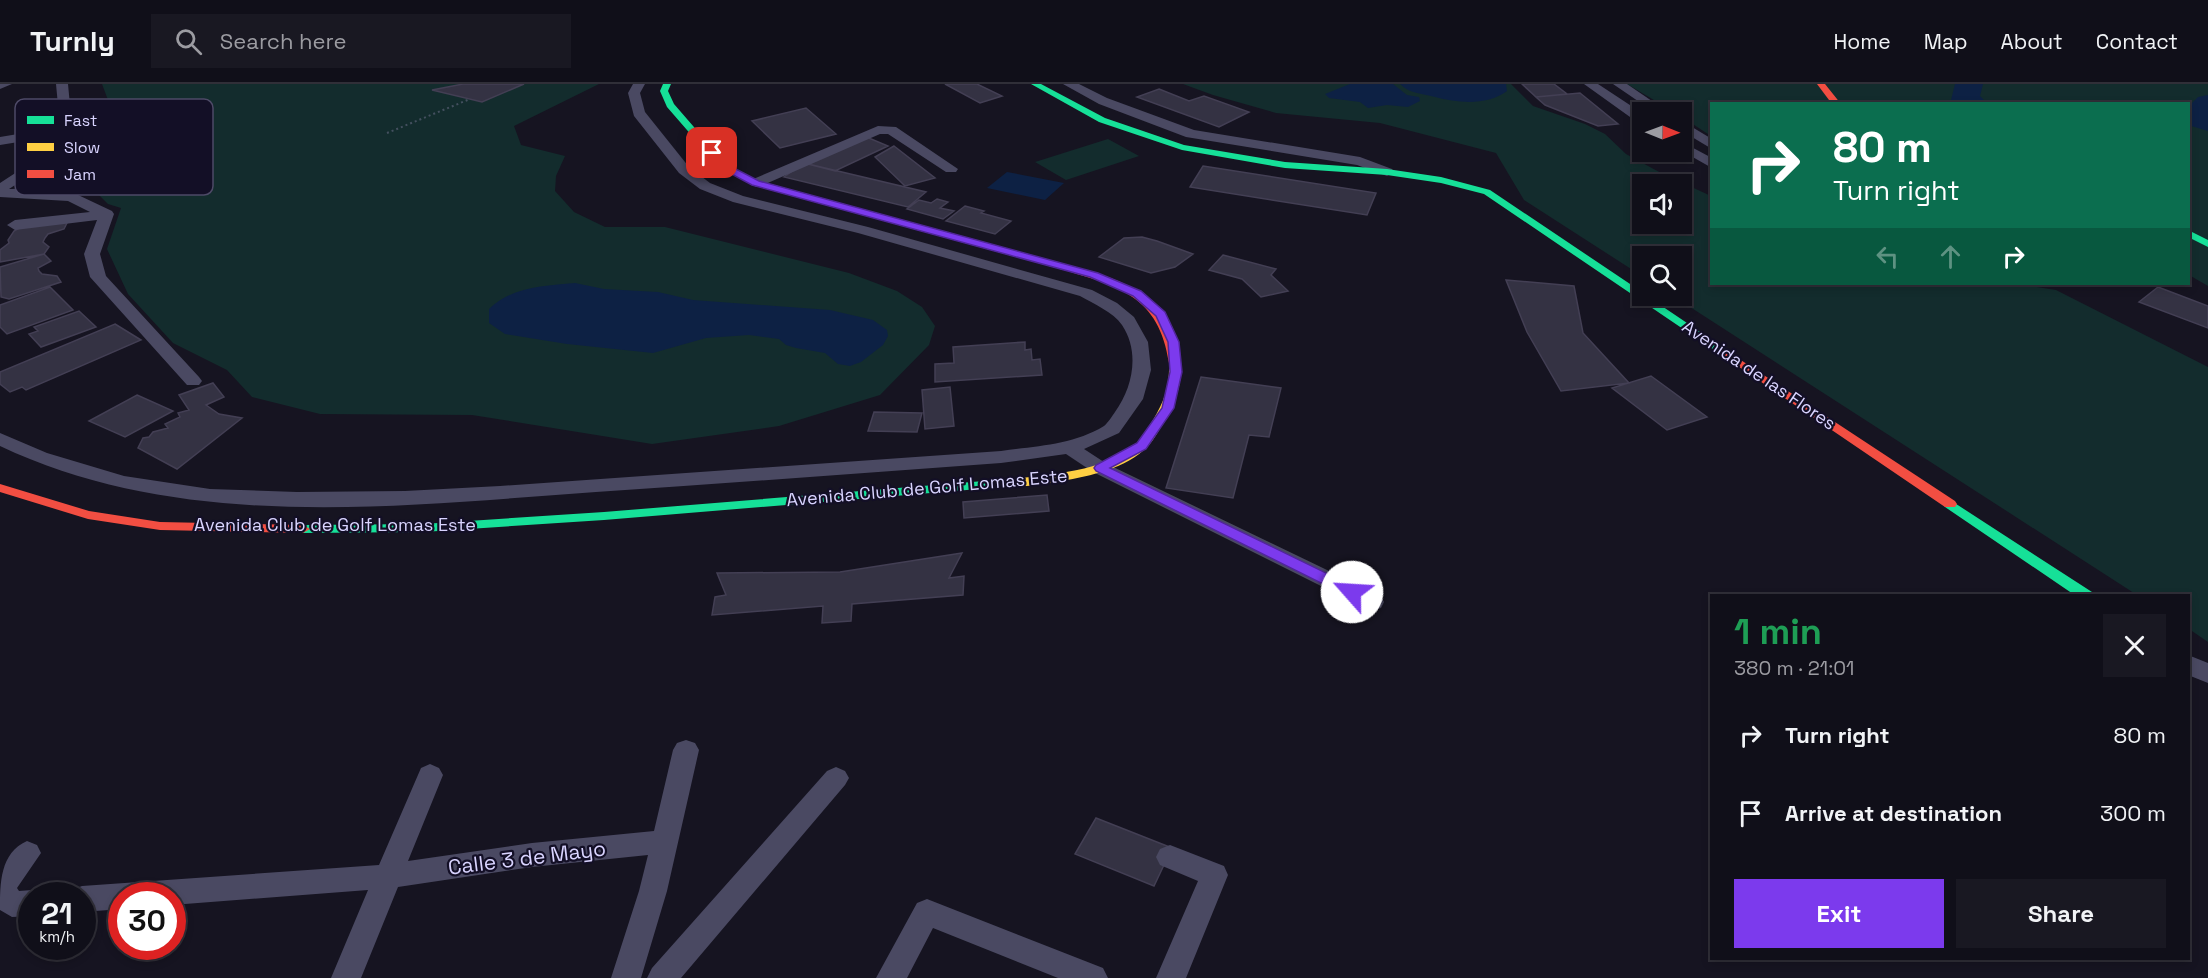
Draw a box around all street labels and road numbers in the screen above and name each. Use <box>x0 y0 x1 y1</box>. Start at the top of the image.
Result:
street label: Avenida de las Flores <box>1678 315 1841 435</box>
street label: Avenida Club de Golf Lomas Este <box>786 464 1068 511</box>
street label: Avenida Club de Golf Lomas Este <box>194 513 476 536</box>
street label: Calle 3 de Mayo <box>446 834 607 881</box>

